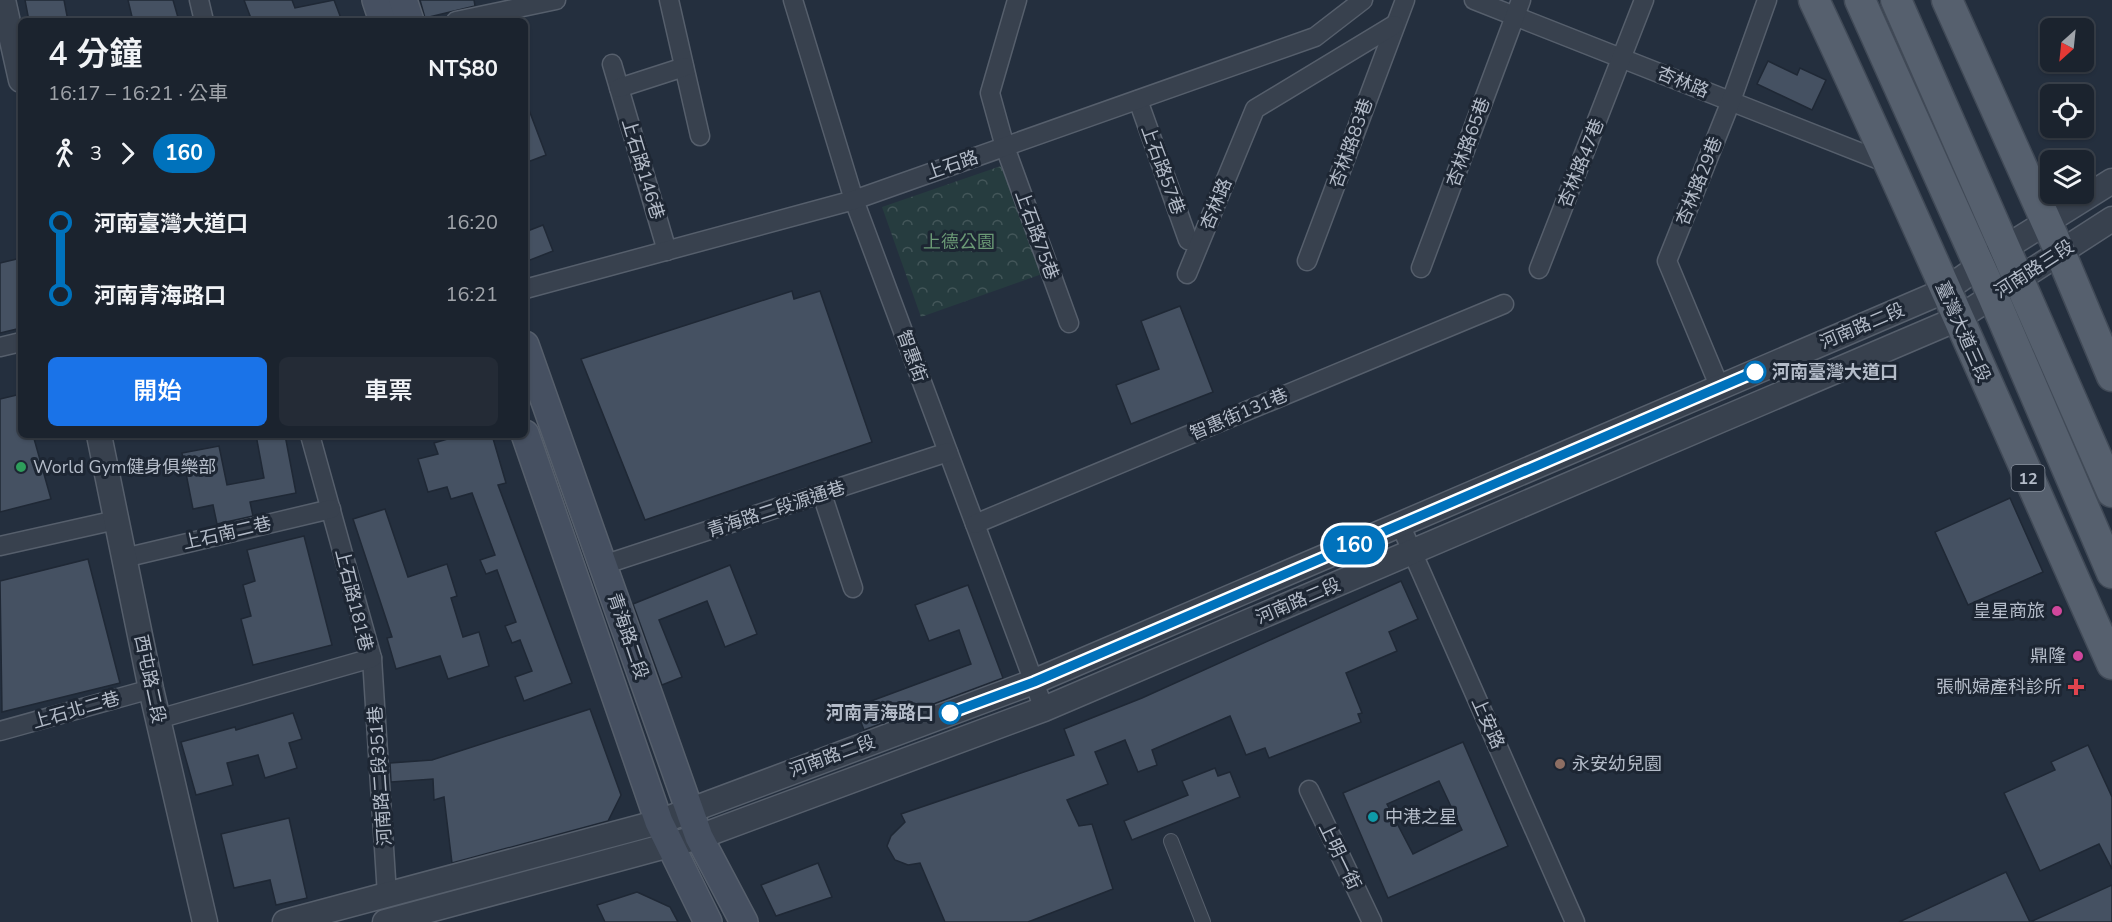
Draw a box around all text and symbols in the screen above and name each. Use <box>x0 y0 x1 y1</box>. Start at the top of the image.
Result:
north arrow <box>2040 18 2094 72</box>
map controls <box>2040 18 2094 204</box>
text: 4 分鐘 <box>48 32 142 77</box>
text: NT$80 <box>428 54 498 84</box>
street label: 杏林路 <box>1653 61 1713 103</box>
text: 16:17 – 16:21 · 公車 <box>48 80 228 107</box>
button: locate <box>2040 84 2094 138</box>
street label: 杏林路65巷 <box>1441 94 1495 190</box>
street label: 杏林路83巷 <box>1324 95 1378 191</box>
street label: 杏林路47巷 <box>1552 115 1610 211</box>
street label: 上石路146巷 <box>616 116 670 222</box>
street label: 上石路57巷 <box>1136 122 1190 218</box>
street label: 杏林路29巷 <box>1670 133 1728 229</box>
icon: walk <box>48 137 81 170</box>
icon: forward <box>111 137 144 170</box>
text: 160 <box>165 139 203 167</box>
text: 3 <box>90 140 102 167</box>
street label: 上石路 <box>923 145 981 185</box>
button: layers <box>2040 150 2094 204</box>
street label: 杏林路 <box>1195 174 1237 234</box>
street label: 上石路75巷 <box>1010 187 1064 283</box>
text: 河南臺灣大道口 <box>94 209 248 239</box>
text: 16:20 <box>445 209 498 236</box>
park label: 上德公園 <box>923 230 995 254</box>
street label: 河南路三段 <box>1990 234 2078 304</box>
street label: 臺灣大道三段 <box>1930 278 1996 386</box>
text: 河南青海路口 <box>94 281 226 311</box>
text: 16:21 <box>445 281 498 308</box>
street label: 河南路二段 <box>1816 297 1908 355</box>
street label: 智惠街 <box>891 327 933 385</box>
button: 開始 <box>48 357 267 426</box>
button: 車票 <box>279 357 498 426</box>
place label: 河南臺灣大道口 <box>1772 360 1898 384</box>
marker: 河南臺灣大道口 <box>1744 361 1766 383</box>
street label: 智惠街131巷 <box>1186 383 1292 445</box>
place label: World Gym健身俱樂部 <box>33 455 216 479</box>
marker: World Gym健身俱樂部 <box>14 460 28 474</box>
road number: 12 <box>2012 465 2044 491</box>
street label: 青海路二段源通巷 <box>704 475 848 543</box>
street label: 上石南二巷 <box>180 511 274 555</box>
line badge: 160 <box>1320 526 1388 564</box>
text: 160 <box>1335 531 1373 559</box>
street label: 上石路181巷 <box>330 546 378 654</box>
street label: 河南路二段 <box>1252 572 1344 630</box>
street label: 青海路二段 <box>602 590 654 682</box>
place label: 皇星商旅 <box>1973 599 2045 623</box>
marker: 皇星商旅 <box>2050 604 2064 618</box>
street label: 西屯路二段 <box>129 632 171 726</box>
place label: 鼎隆 <box>2030 644 2066 668</box>
marker: 鼎隆 <box>2071 649 2085 663</box>
place label: 張帆婦產科診所 <box>1936 675 2062 699</box>
marker: 張帆婦產科診所 <box>2067 678 2085 696</box>
street label: 上石北二巷 <box>29 686 123 734</box>
street label: 上安路 <box>1466 693 1510 753</box>
place label: 河南青海路口 <box>826 701 934 725</box>
marker: 河南青海路口 <box>939 702 961 724</box>
street label: 河南路二段351巷 <box>363 705 397 847</box>
street label: 河南路二段 <box>786 729 878 783</box>
place label: 永安幼兒園 <box>1572 752 1662 776</box>
marker: 永安幼兒園 <box>1553 757 1567 771</box>
place label: 中港之星 <box>1385 805 1457 829</box>
marker: 中港之星 <box>1366 810 1380 824</box>
street label: 上明一街 <box>1313 818 1367 894</box>

